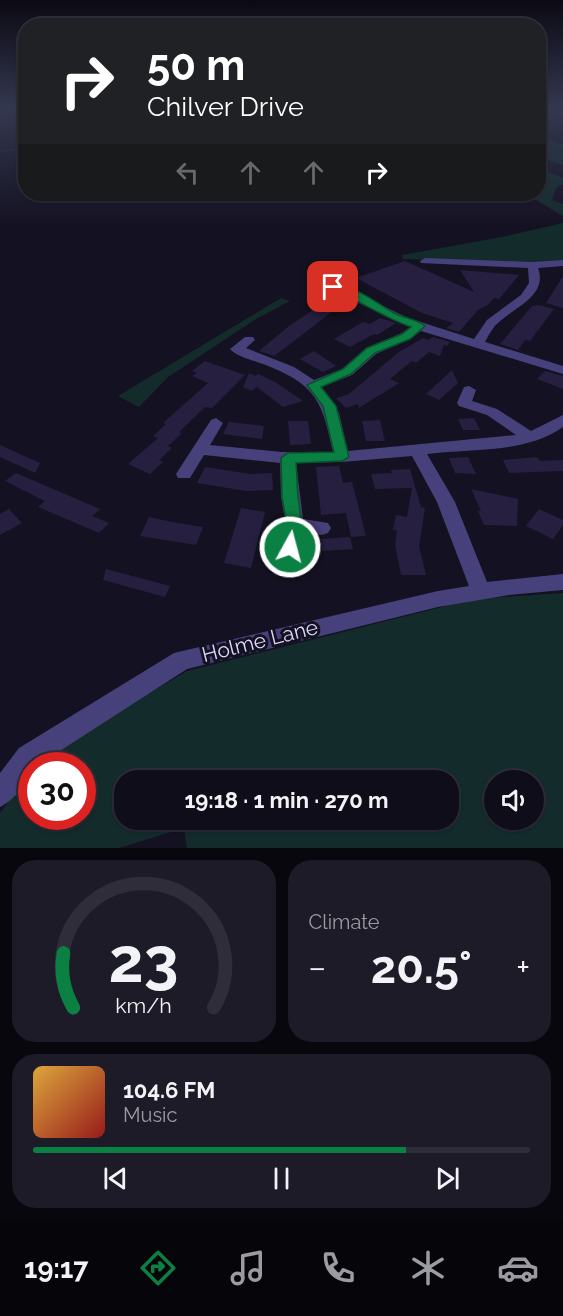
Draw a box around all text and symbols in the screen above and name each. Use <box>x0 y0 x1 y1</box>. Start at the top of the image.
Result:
text: 50 m <box>147 41 245 90</box>
icon: right <box>48 42 126 120</box>
text: Chilver Drive <box>147 91 304 122</box>
icon: left <box>171 156 204 189</box>
icon: ahead <box>234 156 267 189</box>
icon: ahead <box>297 156 330 189</box>
icon: right <box>360 156 393 189</box>
pin <box>307 261 358 312</box>
icon: arrive <box>316 270 349 303</box>
position arrow <box>258 515 322 579</box>
street label: Holme Lane <box>199 614 321 667</box>
speed limit sign: 30 <box>18 752 96 830</box>
map controls <box>484 770 544 830</box>
button: sound <box>484 770 544 830</box>
text: 19:18 · 1 min · 270 m <box>185 787 389 813</box>
text: Climate <box>309 910 380 934</box>
text: 23 <box>109 923 179 997</box>
text: 20.5° <box>371 941 472 994</box>
text: − <box>309 948 326 987</box>
text: + <box>516 948 530 987</box>
text: km/h <box>115 993 172 1018</box>
text: 104.6 FM <box>123 1077 215 1103</box>
text: Music <box>123 1103 177 1127</box>
icon: previous <box>99 1162 132 1195</box>
icon: pause <box>265 1162 298 1195</box>
icon: next <box>431 1162 464 1195</box>
icon: directions <box>137 1247 179 1289</box>
icon: music <box>227 1247 269 1289</box>
icon: phone <box>317 1247 359 1289</box>
icon: climate <box>407 1247 449 1289</box>
icon: car <box>497 1247 539 1289</box>
text: 19:17 <box>24 1253 88 1284</box>

